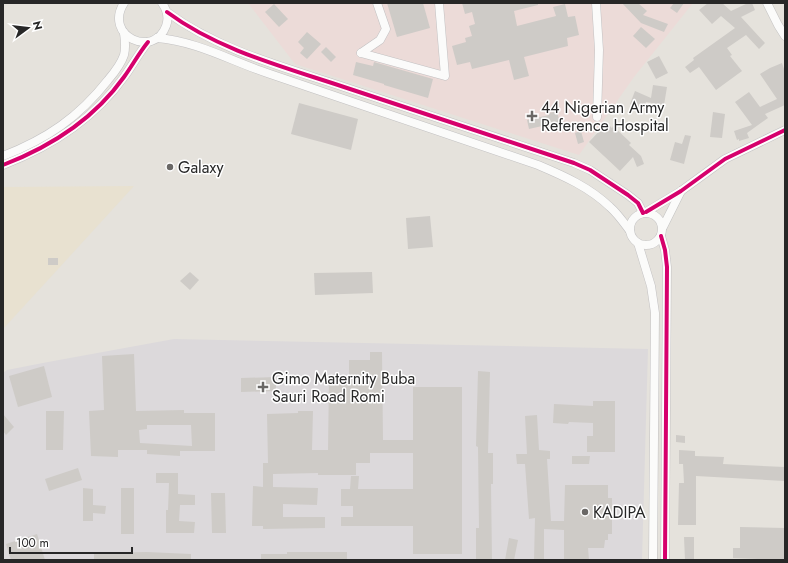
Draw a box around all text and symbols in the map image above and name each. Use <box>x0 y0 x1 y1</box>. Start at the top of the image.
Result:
north arrow <box>8 8 48 48</box>
text: N <box>29 19 47 32</box>
place label: 44 Nigerian Army Reference Hospital <box>541 96 669 137</box>
marker: 44 Nigerian Army Reference Hospital <box>526 110 538 122</box>
place label: Galaxy <box>178 156 224 179</box>
marker: Galaxy <box>165 162 175 172</box>
place label: Gimo Maternity Buba Sauri Road Romi <box>272 367 415 408</box>
marker: Gimo Maternity Buba Sauri Road Romi <box>257 381 269 393</box>
place label: KADIPA <box>593 501 646 524</box>
marker: KADIPA <box>580 507 590 517</box>
scale bar <box>10 529 132 555</box>
text: 100 m <box>16 534 49 552</box>

